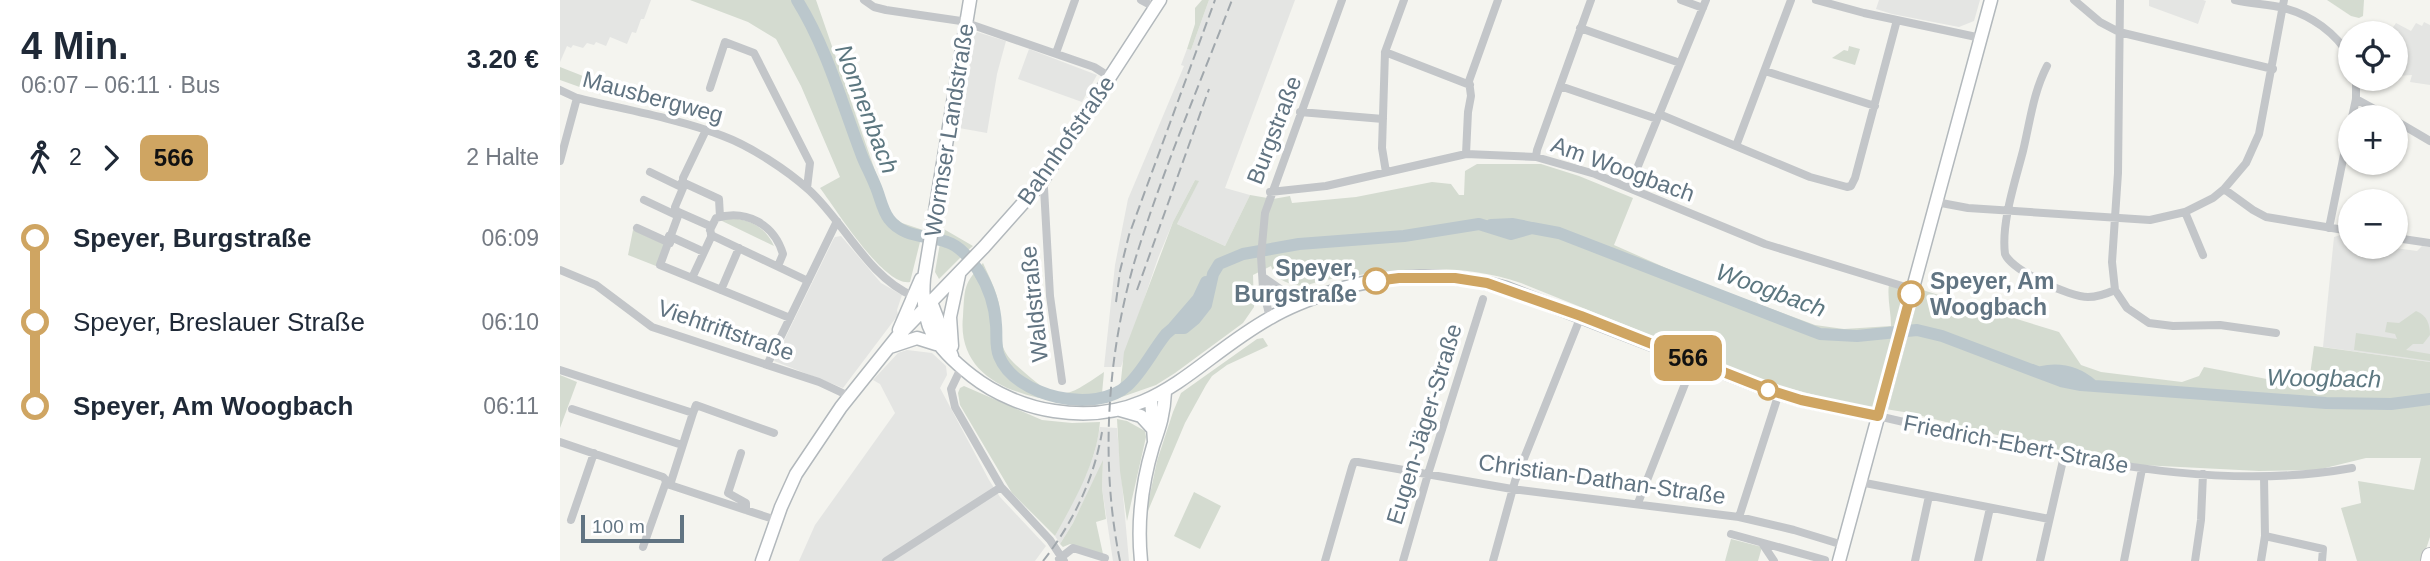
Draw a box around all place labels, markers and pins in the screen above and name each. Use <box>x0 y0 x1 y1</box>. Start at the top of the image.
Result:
place label: Speyer, Burgstraße <box>1234 255 1357 307</box>
marker: Speyer, Burgstraße <box>1363 268 1389 294</box>
place label: Speyer, Am Woogbach <box>1930 268 2054 320</box>
marker: Speyer, Am Woogbach <box>1898 281 1924 307</box>
unlabelled marker <box>1758 380 1778 400</box>

